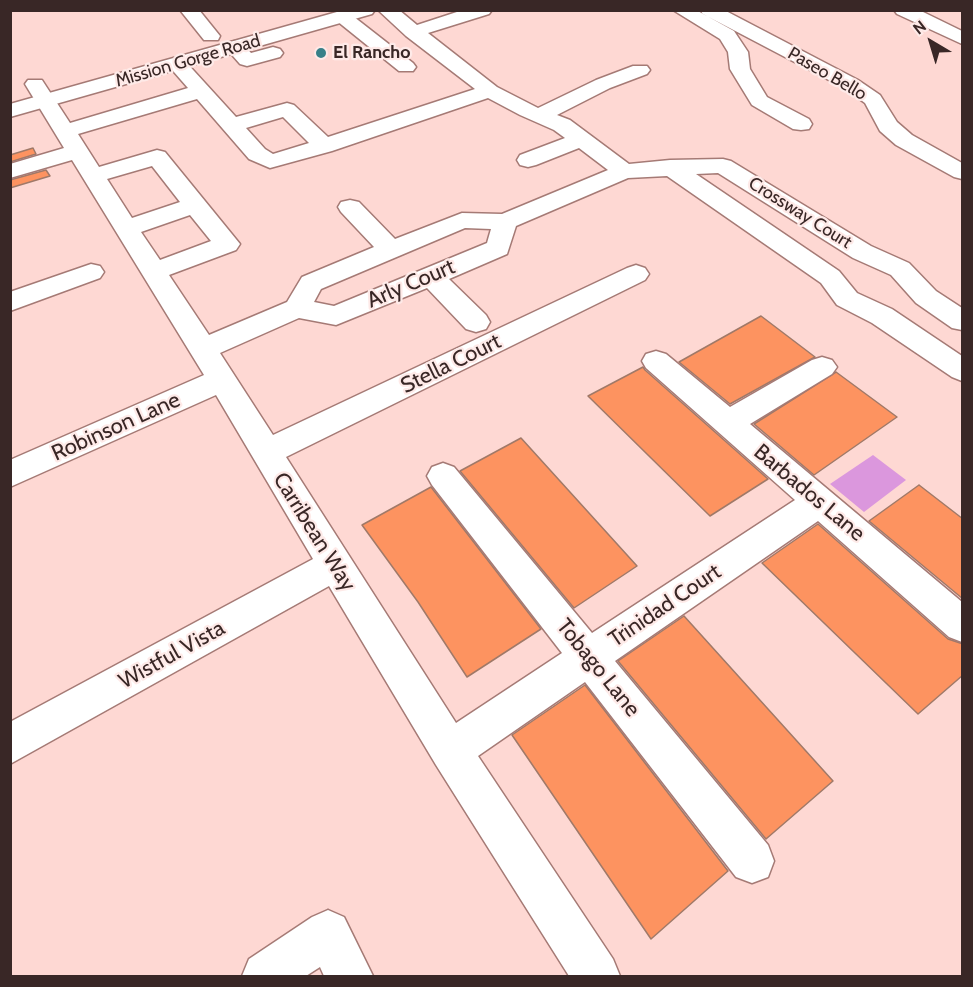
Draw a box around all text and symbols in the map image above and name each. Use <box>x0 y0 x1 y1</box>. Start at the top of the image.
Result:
north arrow <box>901 12 961 72</box>
text: N <box>909 16 930 38</box>
street label: Mission Gorge Road <box>113 30 263 92</box>
place label: El Rancho <box>333 42 410 64</box>
street label: Paseo Bello <box>784 43 870 105</box>
marker: El Rancho <box>314 46 328 60</box>
street label: Crossway Court <box>744 173 856 253</box>
street label: Arly Court <box>363 254 459 314</box>
street label: Stella Court <box>397 328 505 400</box>
street label: Robinson Lane <box>48 387 184 467</box>
street label: Barbados Lane <box>748 439 870 547</box>
street label: Carribean Way <box>267 468 361 596</box>
street label: Trinidad Court <box>604 559 726 653</box>
street label: Tobago Lane <box>551 614 645 722</box>
street label: Wistful Vista <box>114 615 230 695</box>

